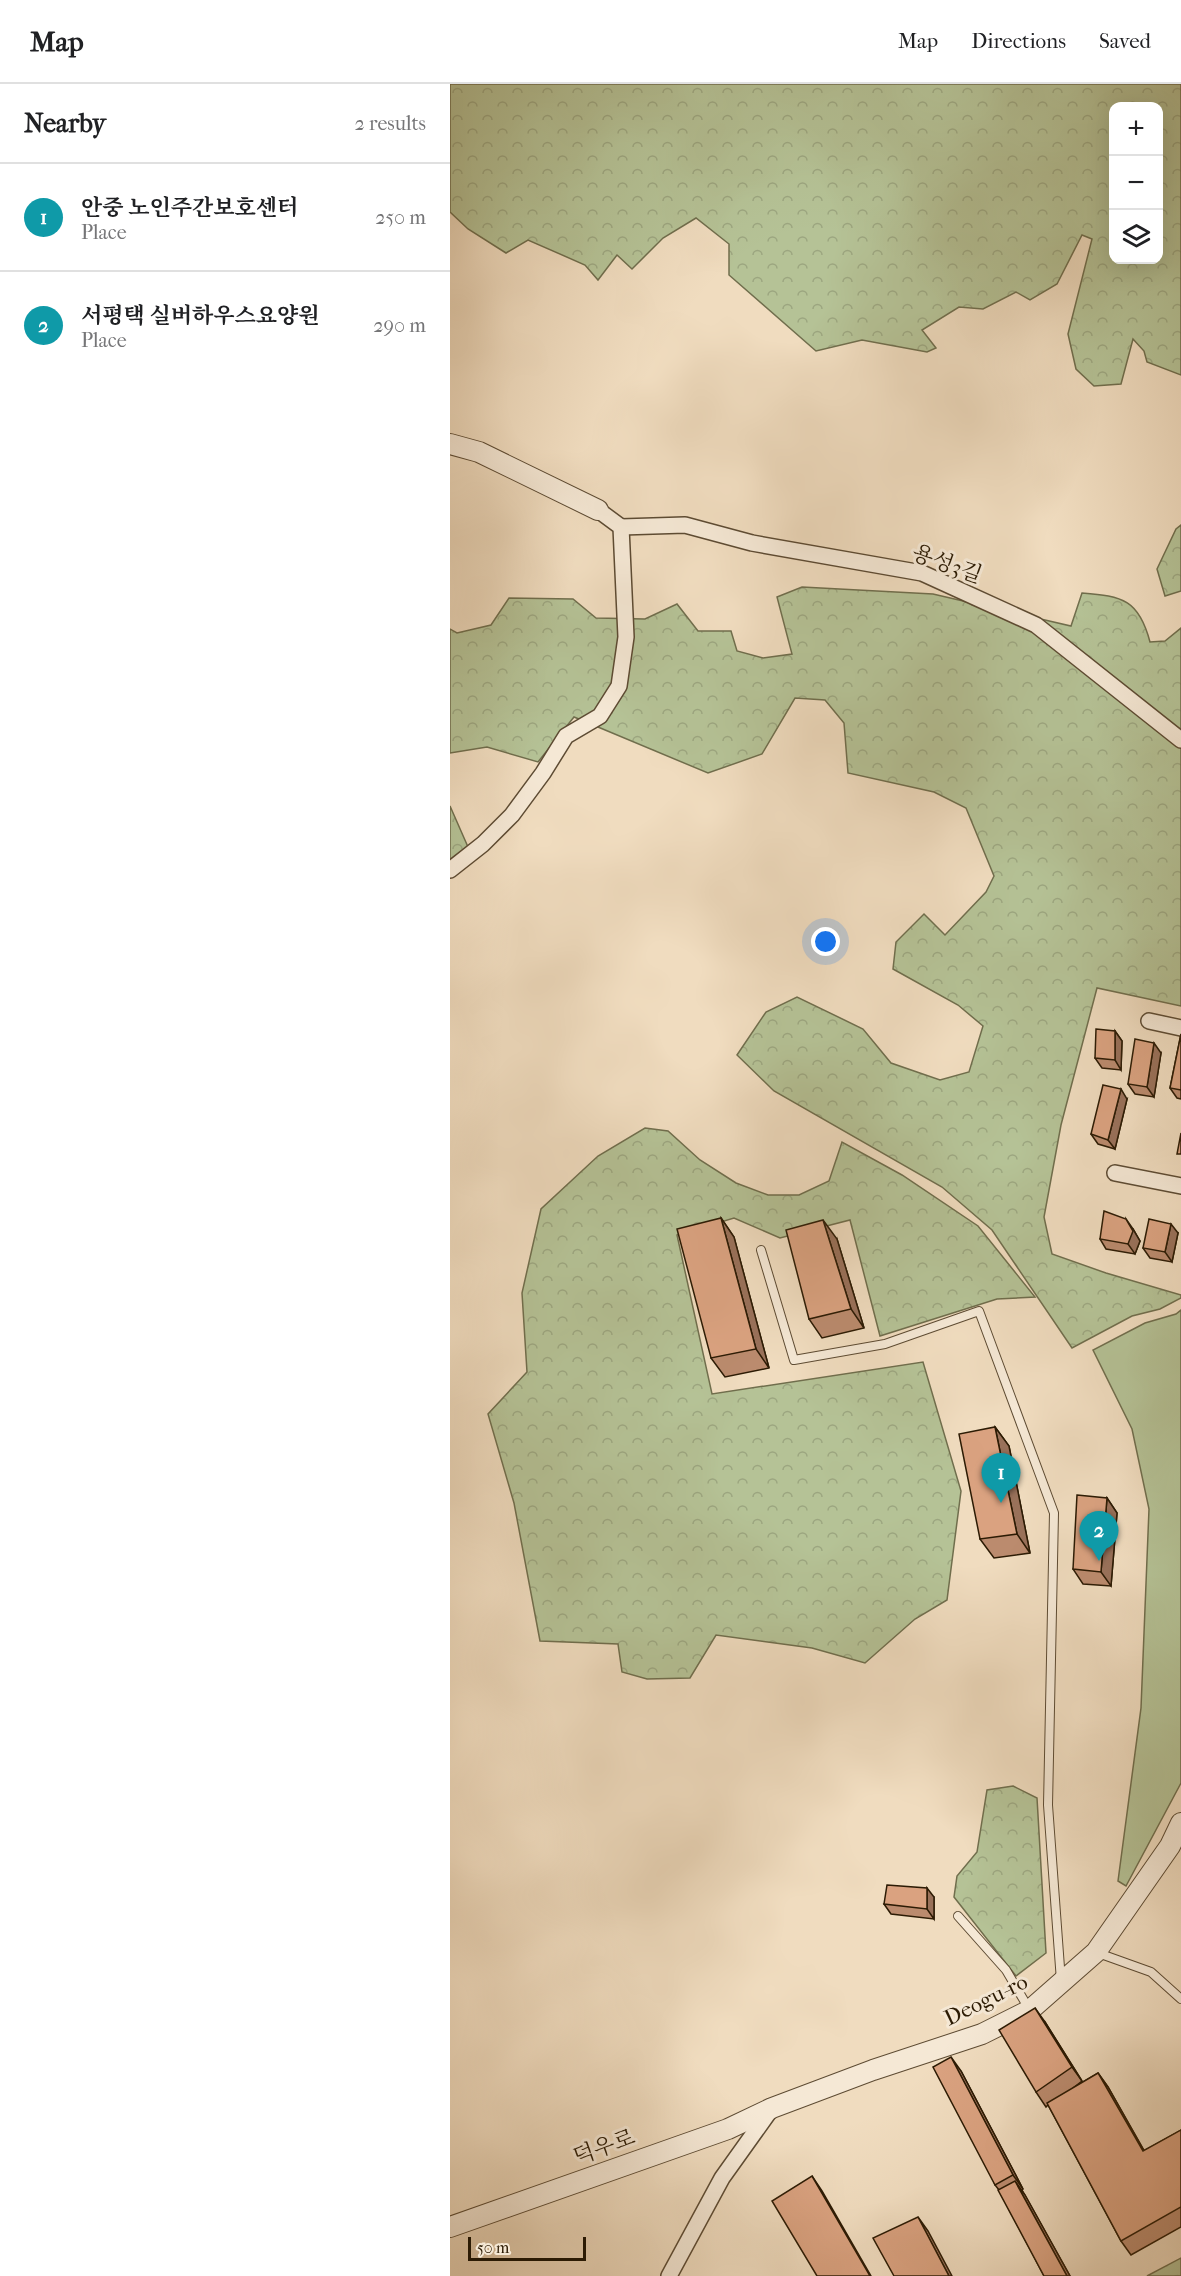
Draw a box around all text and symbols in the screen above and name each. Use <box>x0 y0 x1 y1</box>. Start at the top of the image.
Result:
text: Map <box>30 25 84 58</box>
text: Map <box>898 29 938 53</box>
text: Directions <box>971 29 1066 53</box>
text: Saved <box>1099 29 1151 53</box>
map controls <box>1109 102 1163 264</box>
button: + <box>1109 102 1163 156</box>
text: Nearby <box>24 108 106 139</box>
text: 2 results <box>355 112 426 135</box>
button: − <box>1109 156 1163 210</box>
text: 안중 노인주간보호센터 <box>81 195 298 221</box>
text: 1 <box>40 206 47 229</box>
text: 250 m <box>375 206 426 229</box>
button: layers <box>1109 210 1163 264</box>
text: Place <box>81 221 127 244</box>
text: 서평택 실버하우스요양원 <box>81 303 320 329</box>
text: 2 <box>38 314 49 337</box>
text: 290 m <box>373 314 426 337</box>
text: Place <box>81 329 127 352</box>
street label: 용성3길 <box>908 539 986 589</box>
your location <box>811 927 840 956</box>
pin: 1 <box>982 1454 1020 1503</box>
pin: 2 <box>1080 1512 1118 1561</box>
street label: Deogu-ro <box>940 1969 1032 2031</box>
street label: 덕우로 <box>570 2124 638 2170</box>
scale bar <box>468 2234 586 2262</box>
text: 50 m <box>477 2238 509 2257</box>

